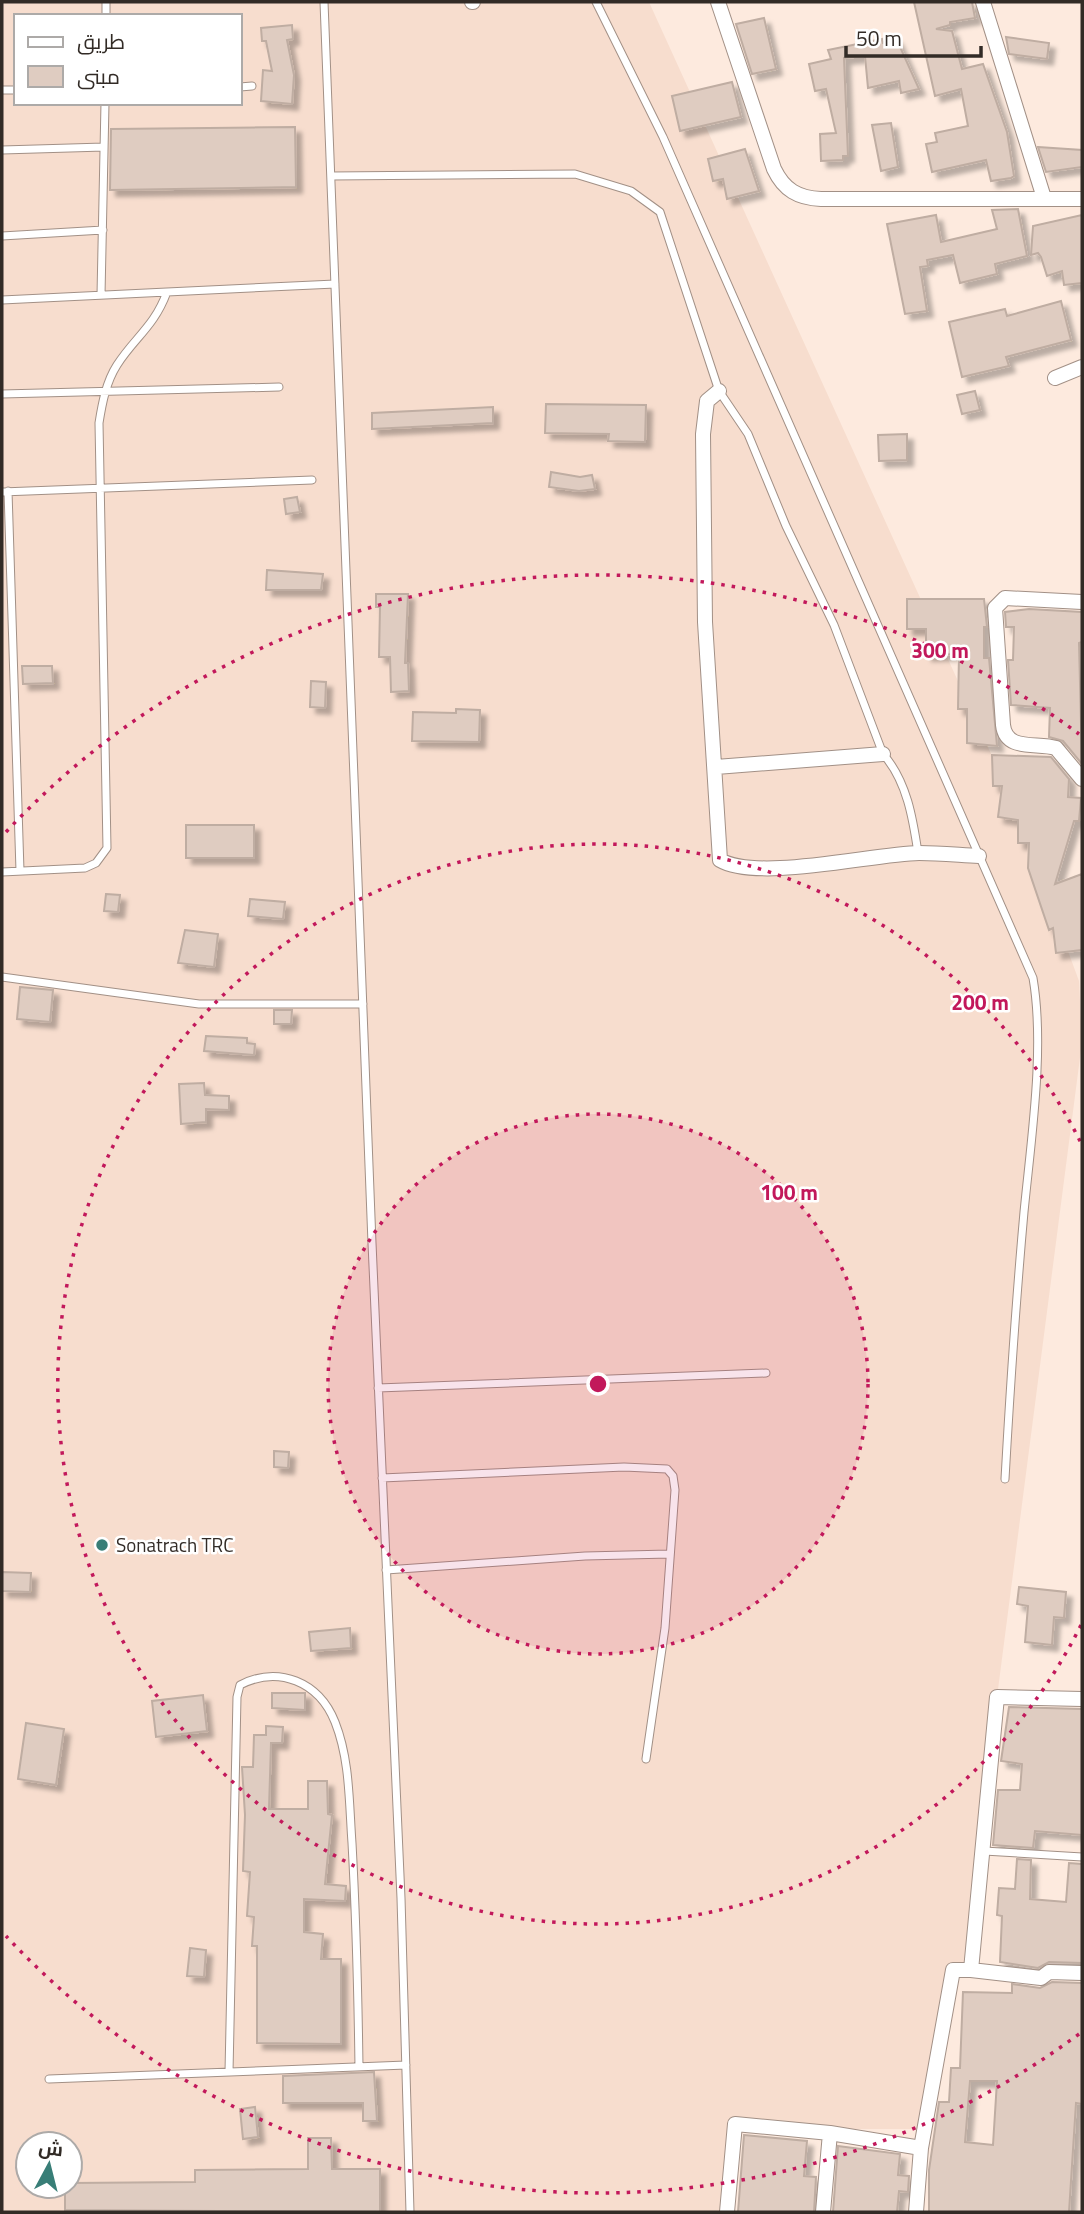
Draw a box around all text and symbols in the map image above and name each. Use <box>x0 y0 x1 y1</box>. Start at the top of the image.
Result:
legend <box>14 14 242 105</box>
scale bar <box>846 14 981 58</box>
text: 50 m <box>856 22 902 54</box>
text: طريق <box>77 25 125 57</box>
text: مبنى <box>77 60 120 92</box>
text: 300 m <box>911 634 969 666</box>
text: 200 m <box>951 986 1009 1018</box>
text: 100 m <box>760 1176 818 1208</box>
centre of rings <box>586 1372 610 1396</box>
place label: Sonatrach TRC <box>116 1530 234 1559</box>
marker: Sonatrach TRC <box>94 1537 110 1553</box>
north arrow <box>14 2130 84 2200</box>
text: ش <box>37 2132 65 2164</box>

